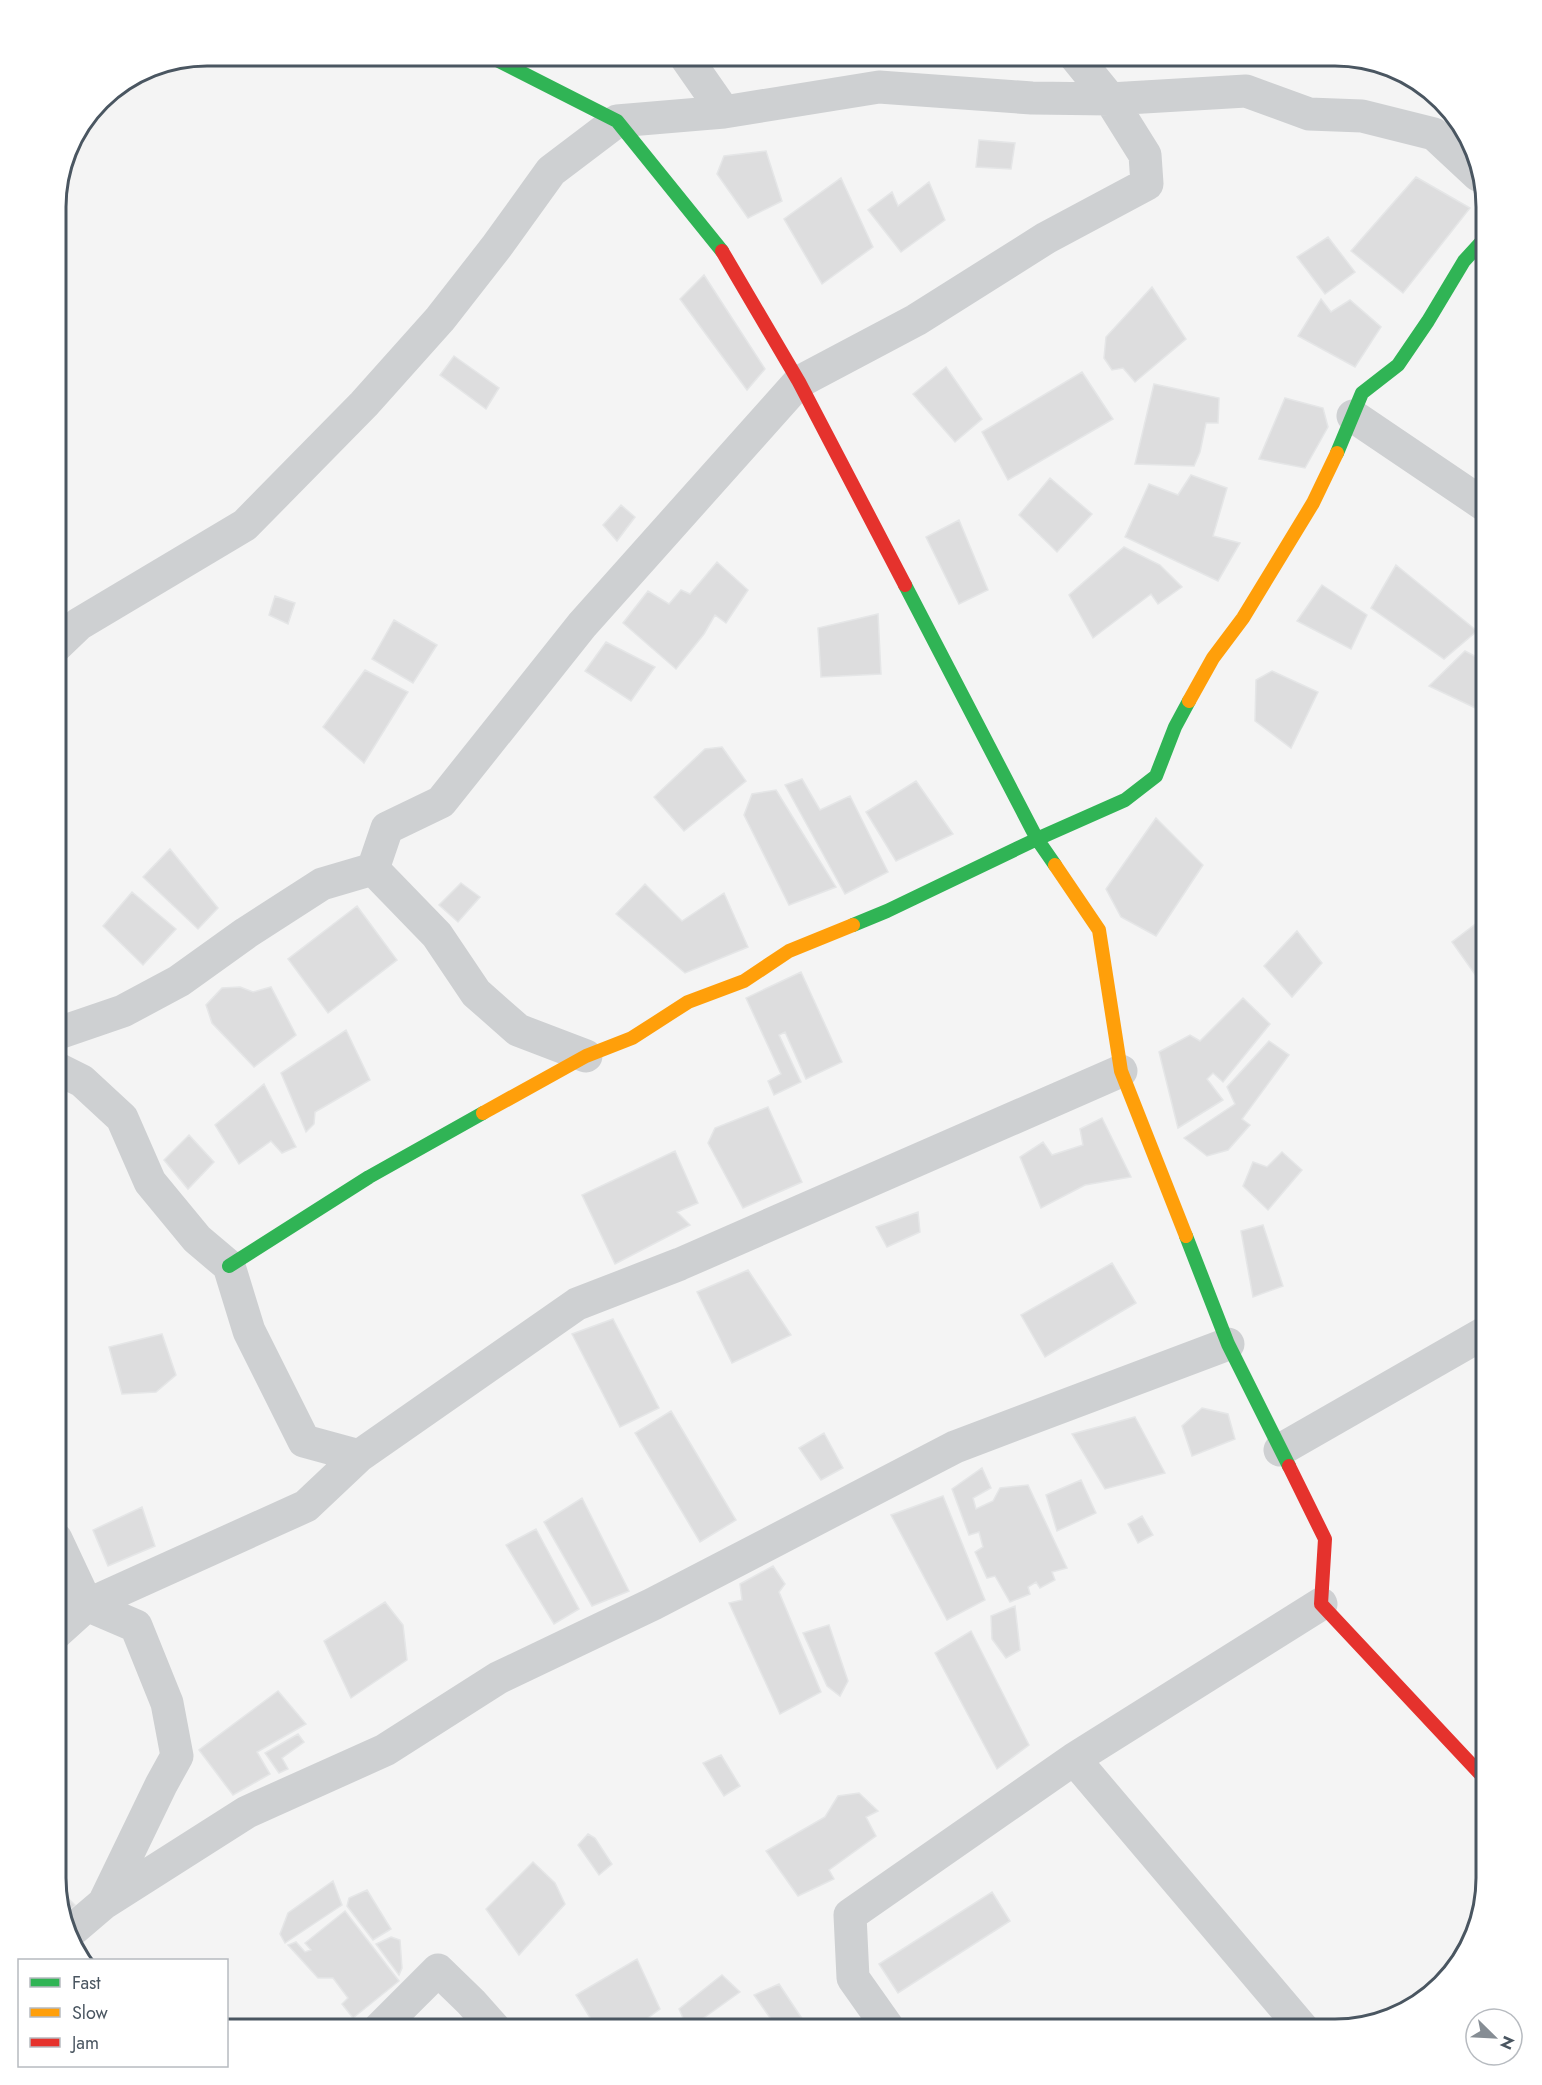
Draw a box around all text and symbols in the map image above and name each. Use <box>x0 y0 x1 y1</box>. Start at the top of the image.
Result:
legend <box>18 1959 228 2067</box>
text: Fast <box>72 1970 101 1996</box>
text: Slow <box>72 2000 109 2026</box>
north arrow <box>1464 2007 1524 2067</box>
text: Jam <box>70 2030 99 2056</box>
text: N <box>1494 2032 1520 2053</box>

